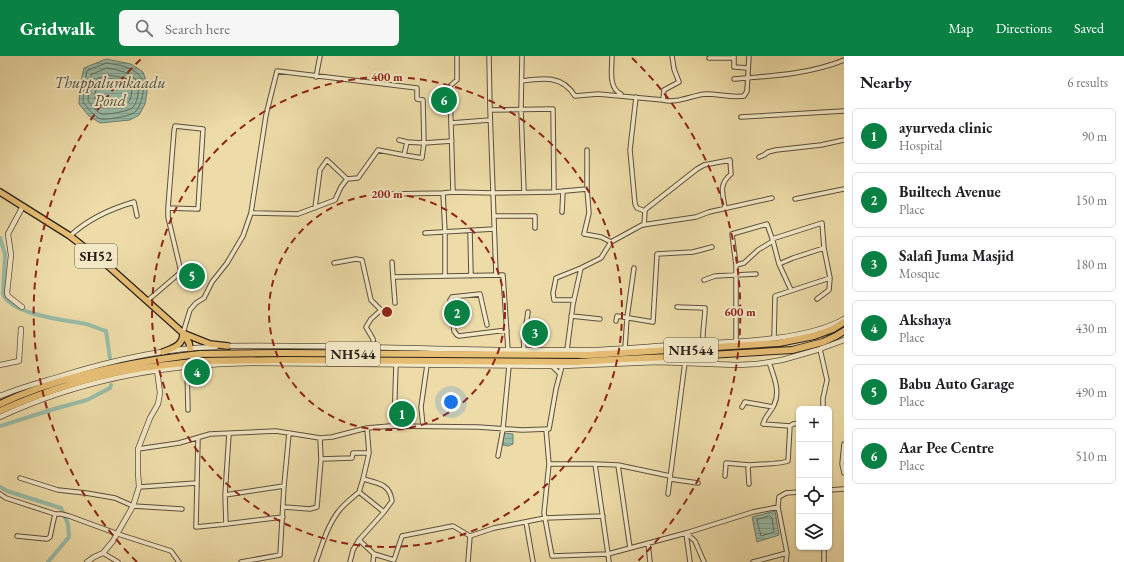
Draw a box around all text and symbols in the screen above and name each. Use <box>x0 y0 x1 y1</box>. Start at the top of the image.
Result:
search box <box>119 10 399 46</box>
text: Gridwalk <box>20 16 95 41</box>
icon: search <box>133 17 155 39</box>
text: Search here <box>165 19 230 38</box>
text: Map <box>948 19 974 37</box>
text: Directions <box>996 19 1052 37</box>
text: Saved <box>1074 19 1104 37</box>
text: 400 m <box>371 69 403 85</box>
text: Nearby <box>860 71 912 93</box>
water label: Thuppalumkaadu Pond <box>54 72 166 111</box>
text: 6 results <box>1067 74 1108 91</box>
pin: 6 <box>431 85 457 115</box>
text: ayurveda clinic <box>899 118 992 137</box>
text: 1 <box>871 128 877 145</box>
text: 90 m <box>1082 128 1107 145</box>
text: Hospital <box>899 137 943 154</box>
text: Builtech Avenue <box>899 182 1001 201</box>
text: 200 m <box>371 186 403 202</box>
text: 2 <box>871 192 877 209</box>
text: 150 m <box>1076 192 1107 209</box>
text: Place <box>899 201 925 218</box>
road number: SH52 <box>75 244 117 268</box>
text: Salafi Juma Masjid <box>899 246 1014 265</box>
text: 3 <box>871 256 877 273</box>
text: 180 m <box>1076 256 1107 273</box>
pin: 5 <box>179 261 205 291</box>
text: Mosque <box>899 265 940 282</box>
pin: 2 <box>444 298 470 328</box>
text: 600 m <box>724 304 756 320</box>
centre of rings <box>380 305 394 319</box>
text: Akshaya <box>899 310 951 329</box>
pin: 3 <box>522 318 548 348</box>
text: 4 <box>871 320 877 337</box>
text: 430 m <box>1076 320 1107 337</box>
text: Place <box>899 329 925 346</box>
road number: NH544 <box>664 338 718 362</box>
road number: NH544 <box>326 342 380 366</box>
pin: 4 <box>184 357 210 387</box>
text: Babu Auto Garage <box>899 374 1014 393</box>
text: 5 <box>871 384 877 401</box>
text: 490 m <box>1076 384 1107 401</box>
your location <box>441 392 461 412</box>
text: Place <box>899 393 925 410</box>
pin: 1 <box>389 399 415 429</box>
map controls <box>796 406 832 550</box>
button: + <box>796 406 832 442</box>
text: Aar Pee Centre <box>899 438 994 457</box>
button: − <box>796 442 832 478</box>
text: 6 <box>871 448 877 465</box>
text: 510 m <box>1076 448 1107 465</box>
text: Place <box>899 457 925 474</box>
button: locate <box>796 478 832 514</box>
button: layers <box>796 514 832 550</box>

